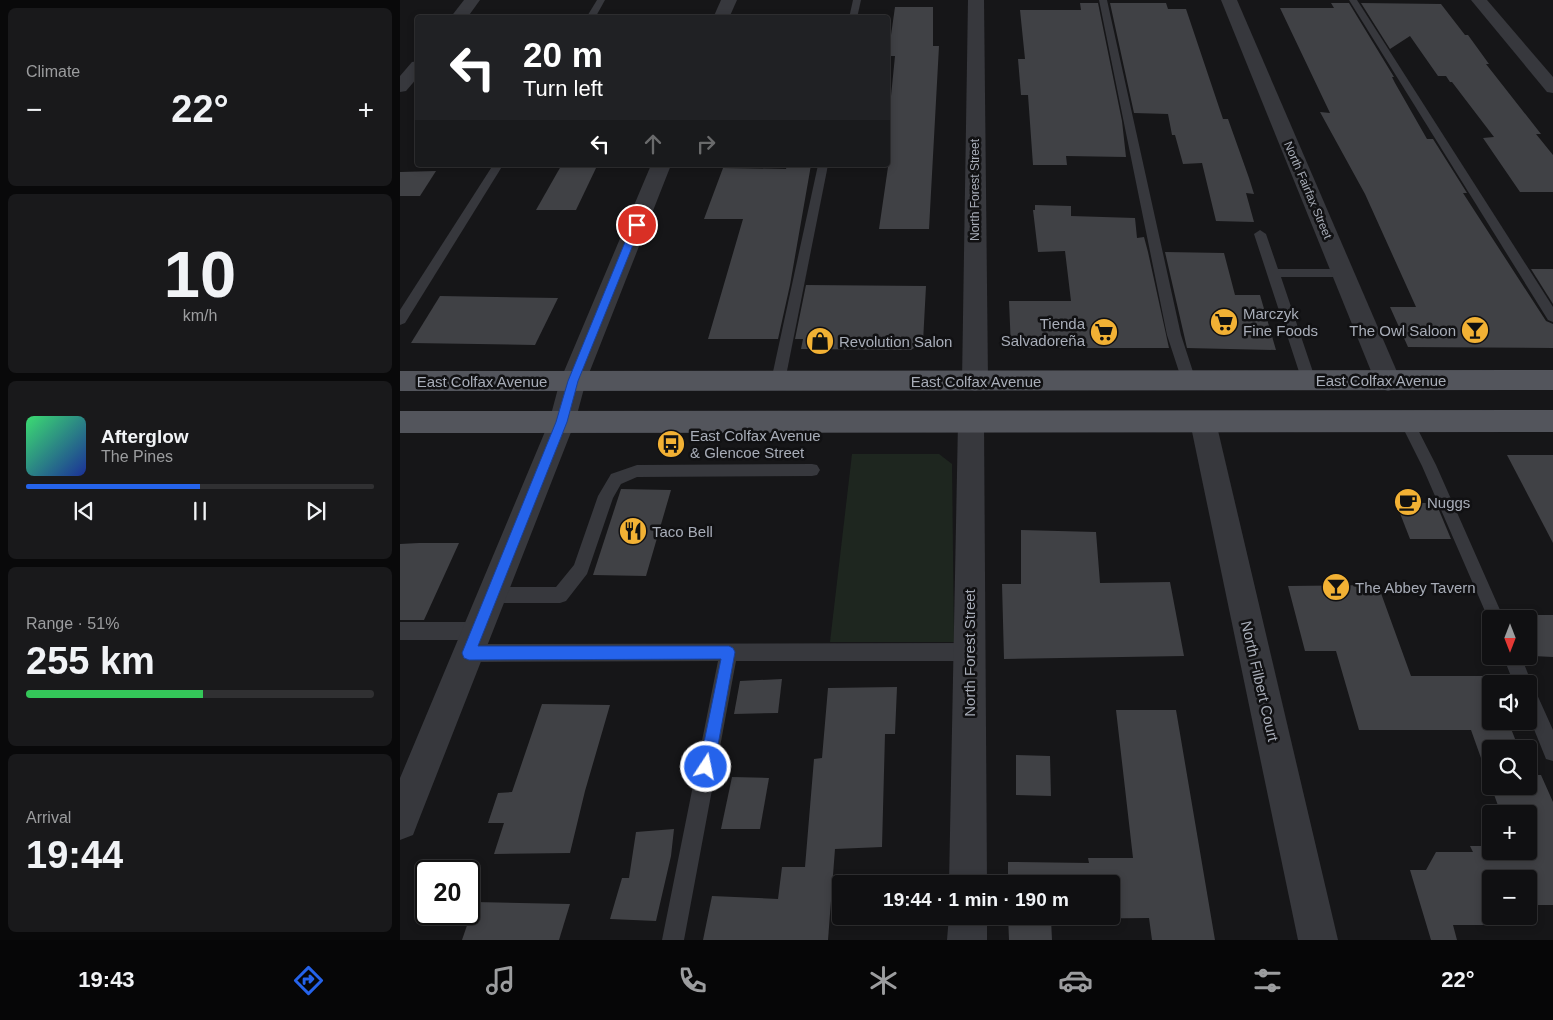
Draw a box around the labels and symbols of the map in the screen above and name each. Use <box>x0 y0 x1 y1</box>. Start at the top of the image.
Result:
street label: North Forest Street <box>968 138 982 241</box>
street label: North Fairfax Street <box>1281 139 1335 242</box>
pin <box>616 204 658 246</box>
place label: Marczyk Fine Foods <box>1243 305 1318 339</box>
supermarket icon: Marczyk Fine Foods <box>1209 307 1239 337</box>
place label: Tienda Salvadoreña <box>1001 315 1086 349</box>
bar icon: The Owl Saloon <box>1460 315 1490 345</box>
supermarket icon: Tienda Salvadoreña <box>1089 317 1119 347</box>
place label: The Owl Saloon <box>1349 322 1456 339</box>
shop icon: Revolution Salon <box>805 326 835 356</box>
place label: Revolution Salon <box>839 333 952 350</box>
street label: East Colfax Avenue <box>1316 372 1446 389</box>
street label: East Colfax Avenue <box>417 373 547 390</box>
street label: East Colfax Avenue <box>911 373 1041 390</box>
place label: East Colfax Avenue & Glencoe Street <box>690 427 821 461</box>
bus stop icon: East Colfax Avenue & Glencoe Street <box>656 429 686 459</box>
cafe icon: Nuggs <box>1393 487 1423 517</box>
place label: Nuggs <box>1427 494 1470 511</box>
restaurant icon: Taco Bell <box>618 516 648 546</box>
place label: Taco Bell <box>652 523 713 540</box>
bar icon: The Abbey Tavern <box>1321 572 1351 602</box>
place label: The Abbey Tavern <box>1355 579 1476 596</box>
street label: North Forest Street <box>961 588 978 717</box>
north arrow <box>1482 610 1538 665</box>
street label: North Filbert Court <box>1238 619 1282 744</box>
position arrow <box>679 740 731 792</box>
speed limit sign: 20 <box>415 860 480 925</box>

